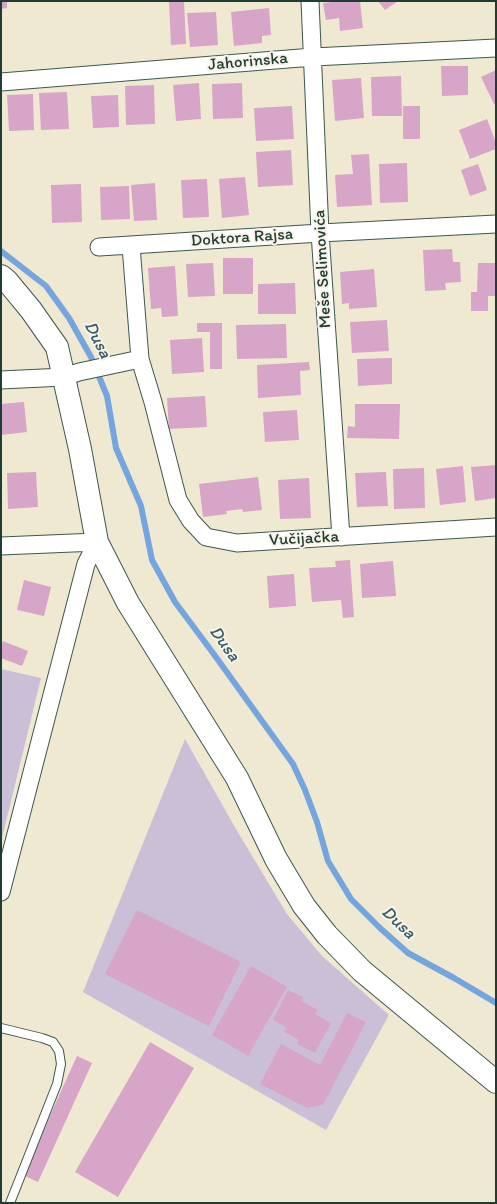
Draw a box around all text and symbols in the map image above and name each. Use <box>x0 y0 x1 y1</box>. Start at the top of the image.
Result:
street label: Jahorinska <box>207 48 289 76</box>
street label: Meše Selimovića <box>310 209 336 329</box>
street label: Doktora Rajsa <box>190 224 294 252</box>
water label: Dusa <box>79 318 115 362</box>
street label: Vučijačka <box>268 527 340 551</box>
water label: Dusa <box>204 622 244 666</box>
water label: Dusa <box>376 902 420 944</box>

